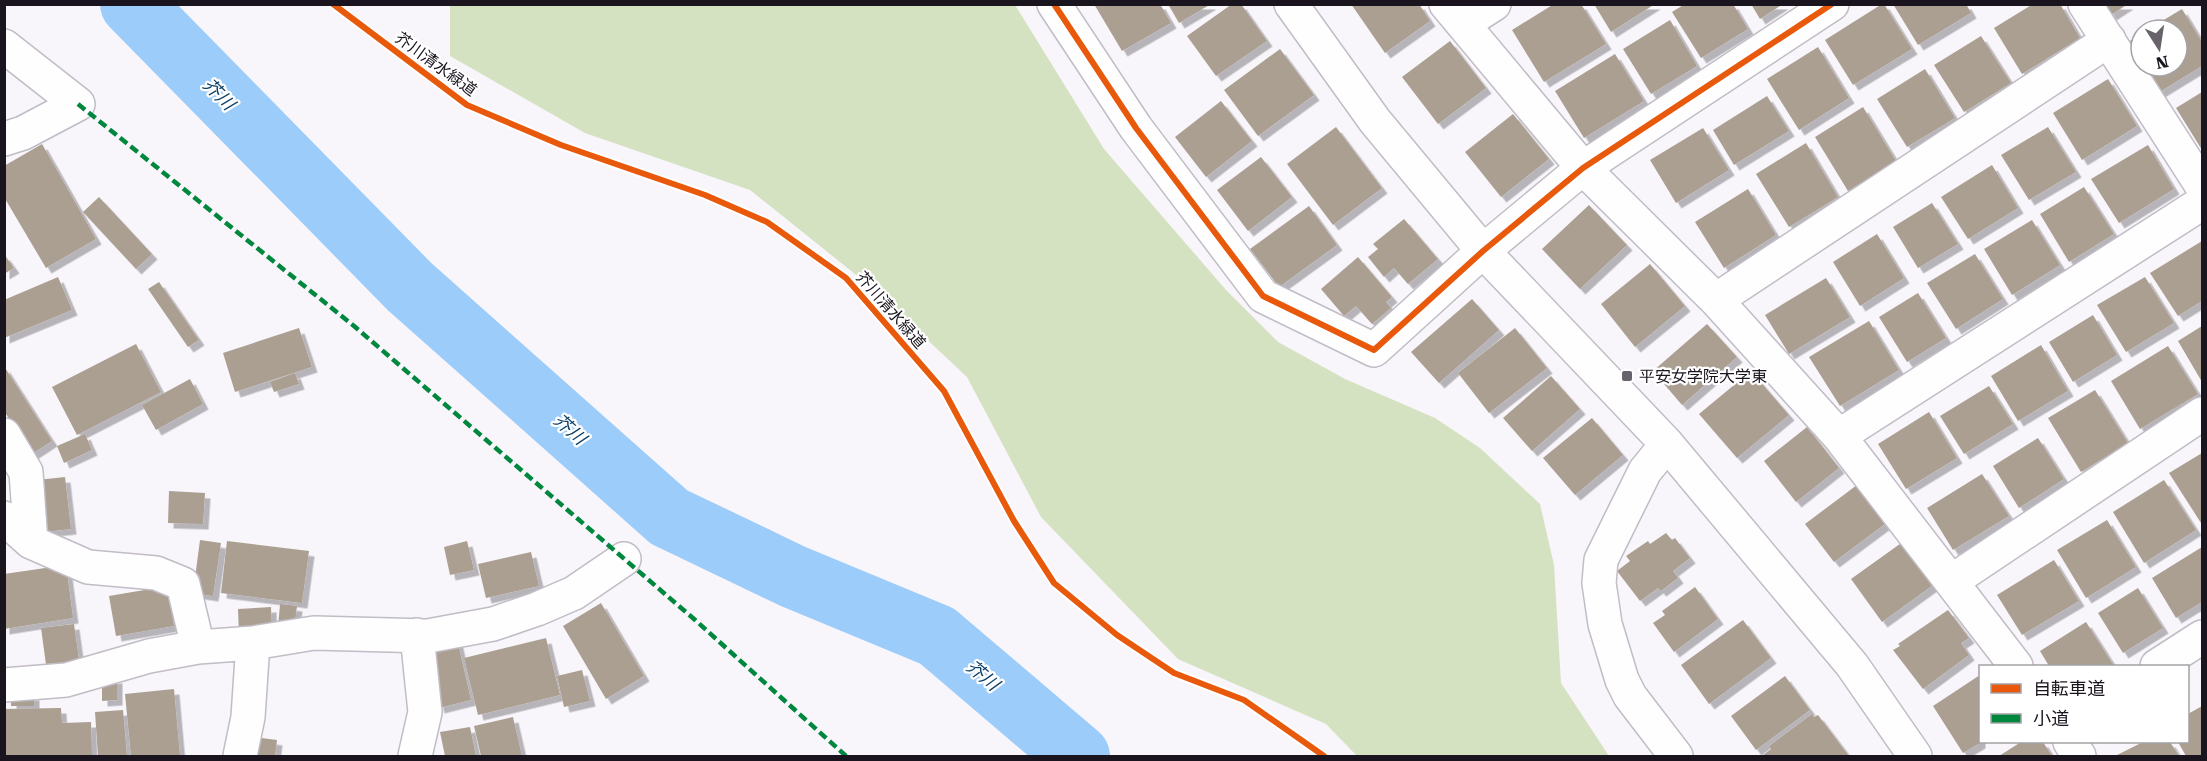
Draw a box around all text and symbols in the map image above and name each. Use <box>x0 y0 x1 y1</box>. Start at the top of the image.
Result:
north arrow <box>2129 18 2189 78</box>
street label: 芥川清水緑道 <box>392 28 480 100</box>
text: N <box>2154 52 2170 73</box>
water label: 芥川 <box>199 74 241 116</box>
street label: 芥川清水緑道 <box>852 268 930 352</box>
place label: 平安女学院大学東 <box>1639 367 1767 386</box>
marker: 平安女学院大学東 <box>1620 369 1634 383</box>
water label: 芥川 <box>550 409 592 450</box>
water label: 芥川 <box>962 655 1005 696</box>
legend <box>1979 665 2189 743</box>
text: 自転車道 <box>2033 678 2105 699</box>
text: 小道 <box>2033 708 2069 729</box>

